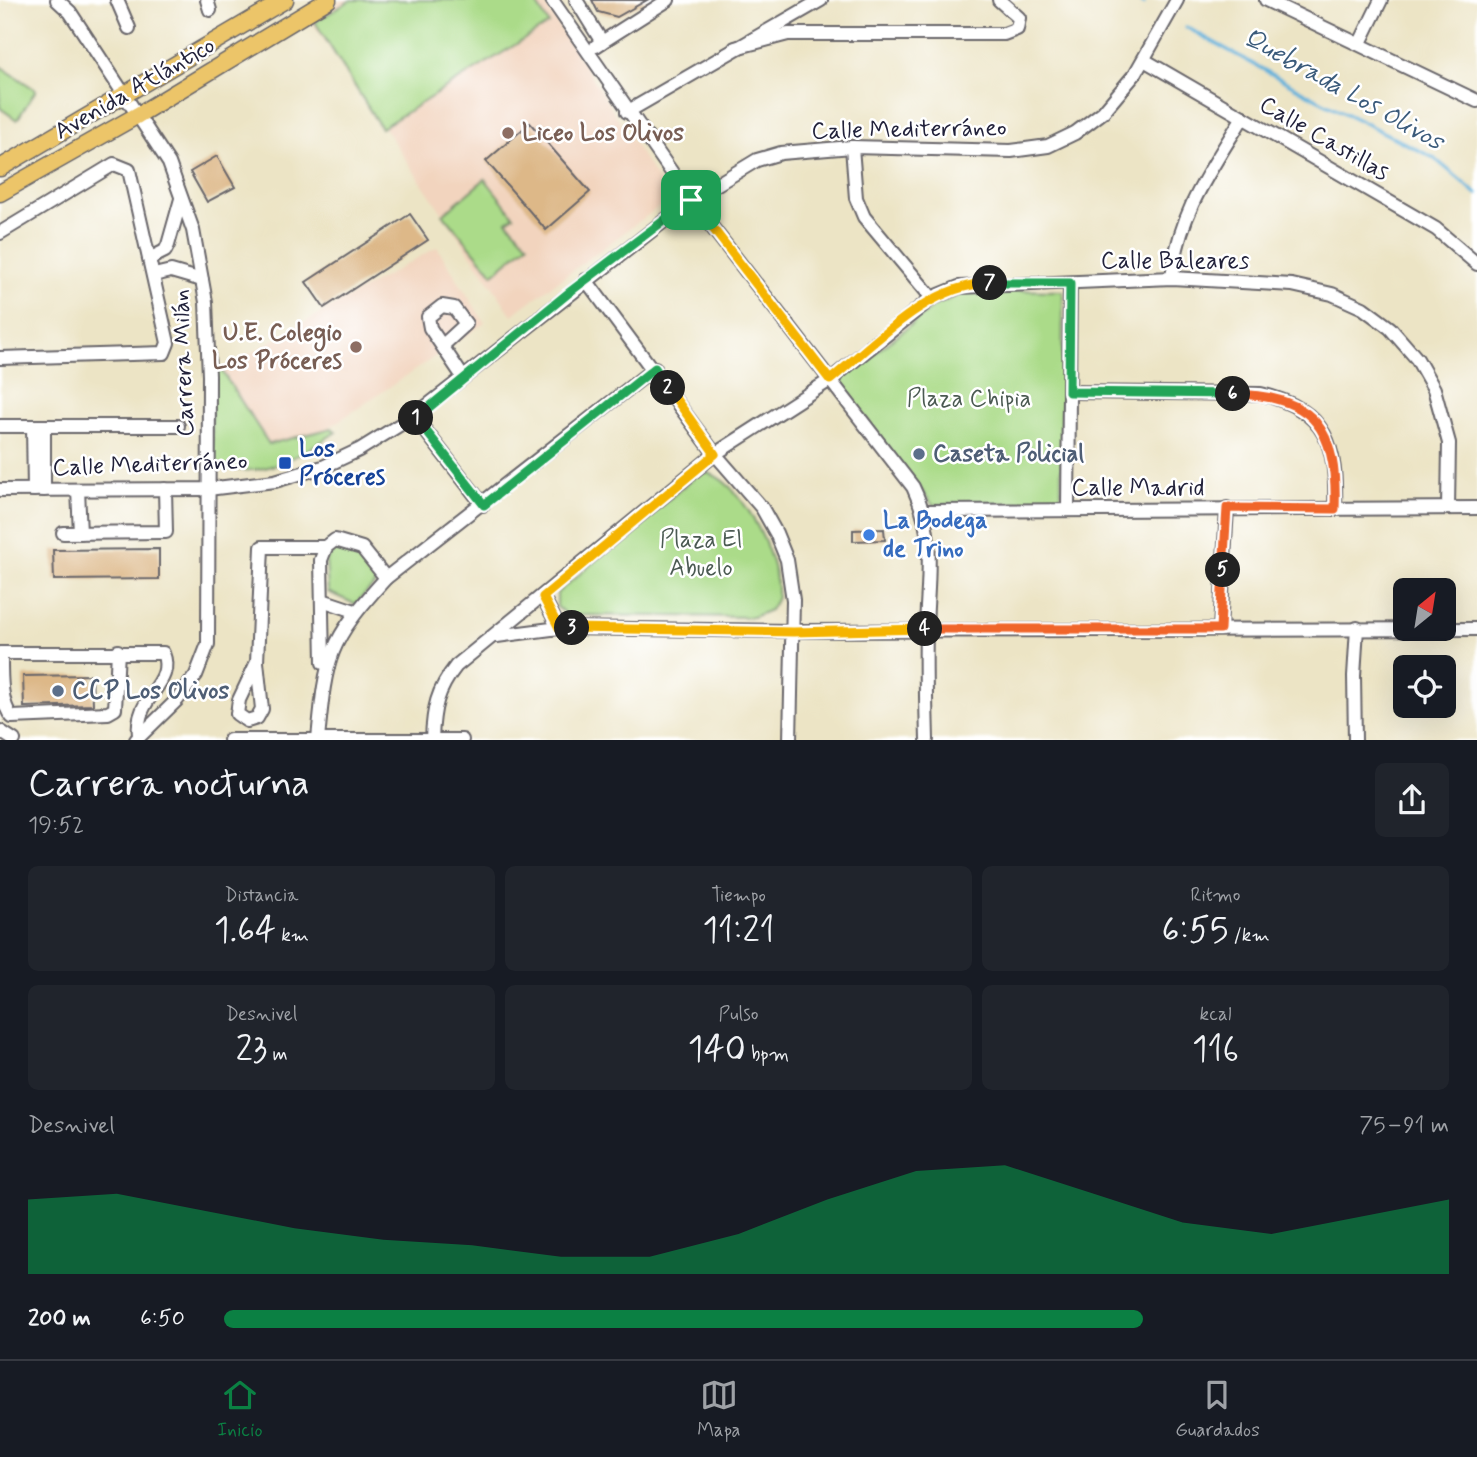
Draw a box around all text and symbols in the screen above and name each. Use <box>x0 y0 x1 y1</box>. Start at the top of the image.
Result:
water label: Quebrada Los Olivos <box>1237 21 1451 160</box>
street label: Avenida Atlántico <box>49 30 221 148</box>
street label: Calle Castillas <box>1254 89 1394 189</box>
street label: Calle Mediterráneo <box>811 113 1007 147</box>
place label: Liceo Los Olivos <box>522 118 684 149</box>
marker: Liceo Los Olivos <box>500 125 516 141</box>
pin <box>661 170 721 230</box>
icon: arrive <box>672 181 710 219</box>
street label: Calle Baleares <box>1101 246 1250 277</box>
pin: 7 <box>972 266 1007 300</box>
text: 7 <box>984 270 995 295</box>
street label: Carrera Milán <box>166 289 202 437</box>
place label: U.E. Colegio Los Próceres <box>212 318 343 377</box>
marker: U.E. Colegio Los Próceres <box>348 339 364 355</box>
pin: 2 <box>650 370 686 406</box>
text: 2 <box>663 375 672 400</box>
pin: 6 <box>1216 376 1250 412</box>
text: 6 <box>1228 381 1237 406</box>
park label: Plaza Chipia <box>907 384 1031 415</box>
pin: 1 <box>398 400 434 436</box>
text: 1 <box>411 405 420 430</box>
place label: Los Próceres <box>299 434 386 493</box>
place label: Caseta Policial <box>933 439 1084 470</box>
street label: Calle Mediterráneo <box>52 446 248 484</box>
marker: Caseta Policial <box>911 446 927 462</box>
marker: Los Próceres <box>277 455 293 471</box>
street label: Calle Madrid <box>1071 473 1205 504</box>
place label: La Bodega de Trino <box>883 506 988 565</box>
park label: Plaza El Abuelo <box>660 525 742 584</box>
marker: La Bodega de Trino <box>861 527 877 543</box>
pin: 5 <box>1206 552 1240 588</box>
text: 5 <box>1217 557 1228 582</box>
north arrow <box>1393 578 1456 640</box>
map controls <box>1393 578 1456 718</box>
pin: 3 <box>554 610 590 646</box>
pin: 4 <box>908 612 942 646</box>
text: 3 <box>567 615 576 640</box>
text: 4 <box>919 616 930 641</box>
button: locate <box>1393 655 1456 718</box>
place label: CCP Los Olivos <box>72 676 230 707</box>
marker: CCP Los Olivos <box>50 683 66 699</box>
text: Carrera nocturna <box>28 760 310 809</box>
button: share <box>1375 763 1449 837</box>
text: 19:52 <box>28 811 84 841</box>
text: Distancia <box>224 883 299 908</box>
text: Tiempo <box>711 883 766 908</box>
text: Ritmo <box>1190 883 1241 908</box>
text: 1.64 <box>214 908 276 954</box>
text: 11:21 <box>702 908 775 954</box>
text: 6:55 <box>1161 908 1228 954</box>
text: km <box>276 923 309 948</box>
text: /km <box>1228 923 1270 948</box>
text: Desnivel <box>226 1002 297 1027</box>
text: Pulso <box>719 1002 758 1027</box>
text: kcal <box>1200 1002 1231 1027</box>
text: 23 <box>235 1027 267 1073</box>
text: 140 <box>688 1027 746 1073</box>
text: 116 <box>1192 1027 1239 1073</box>
text: m <box>267 1042 288 1067</box>
text: bpm <box>746 1042 789 1067</box>
text: Desnivel <box>28 1111 115 1141</box>
text: 75–91 m <box>1359 1111 1449 1141</box>
text: 200 m <box>28 1304 91 1334</box>
text: 6:50 <box>140 1304 185 1334</box>
tab: Inicio <box>217 1376 263 1443</box>
tab: Mapa <box>697 1376 741 1443</box>
tab: Guardados <box>1175 1376 1260 1443</box>

